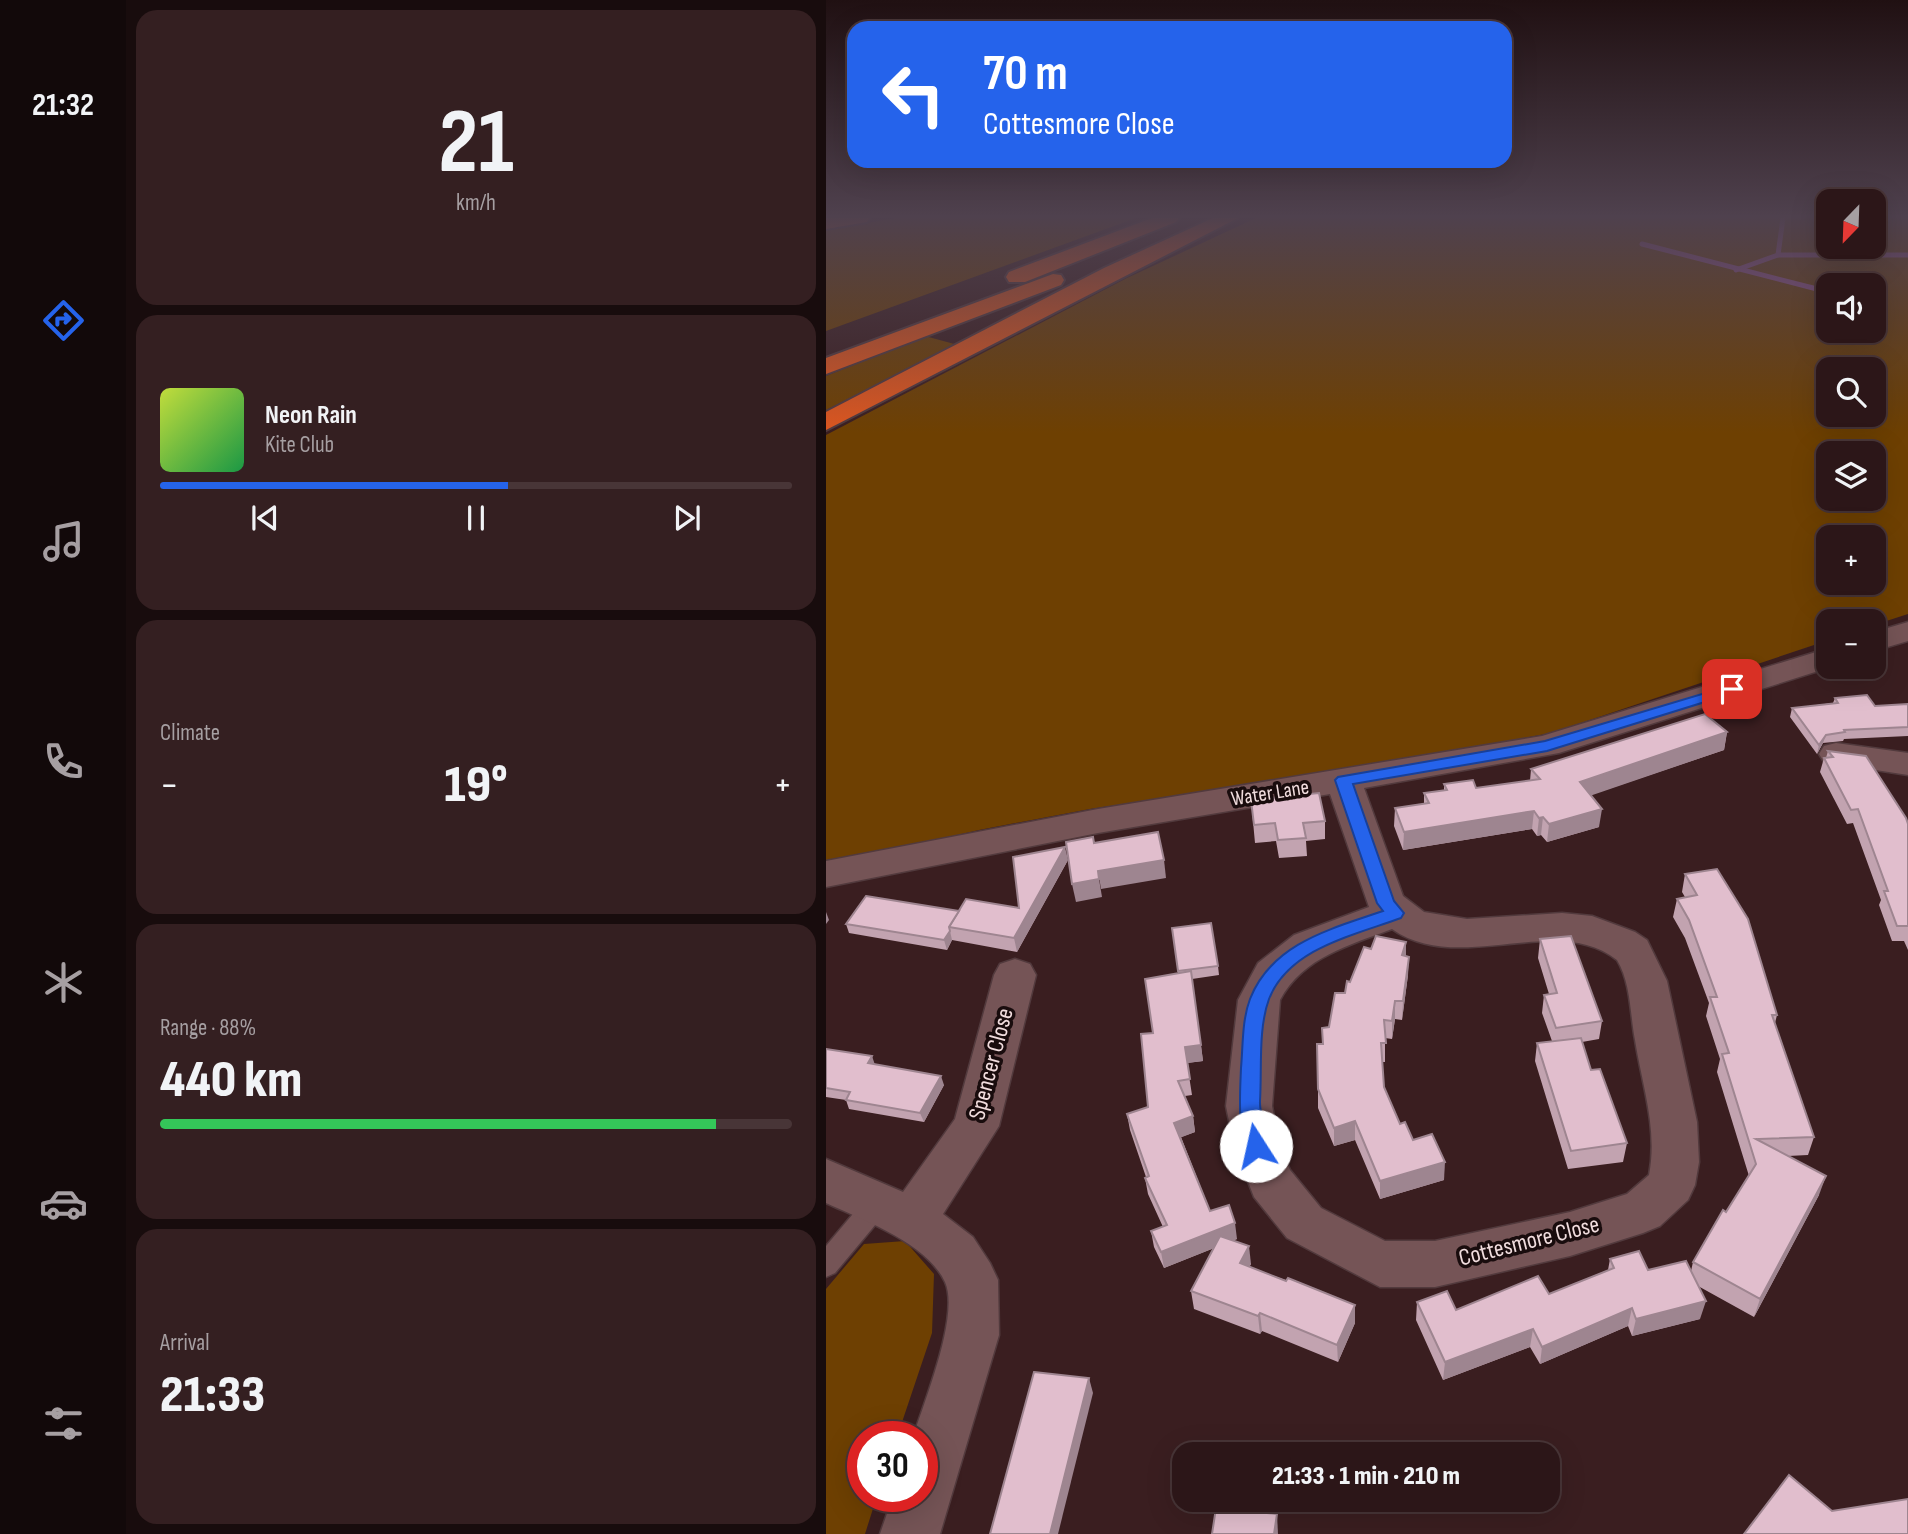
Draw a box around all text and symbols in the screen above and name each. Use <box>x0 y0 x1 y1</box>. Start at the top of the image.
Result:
text: 70 m <box>983 45 1068 104</box>
icon: left <box>868 49 959 140</box>
text: 21:32 <box>32 86 94 125</box>
text: 21 <box>438 89 514 198</box>
text: Cottesmore Close <box>983 105 1175 144</box>
text: km/h <box>456 189 496 217</box>
north arrow <box>1816 189 1886 259</box>
map controls <box>1816 189 1886 679</box>
button: sound <box>1816 273 1886 343</box>
icon: directions <box>39 296 88 345</box>
button: search <box>1816 357 1886 427</box>
text: Neon Rain <box>265 400 357 431</box>
text: Kite Club <box>265 431 334 459</box>
button: layers <box>1816 441 1886 511</box>
icon: previous <box>246 499 284 537</box>
icon: pause <box>457 499 495 537</box>
icon: next <box>668 499 706 537</box>
icon: music <box>39 517 88 566</box>
button: + <box>1816 525 1886 595</box>
button: − <box>1816 609 1886 679</box>
pin <box>1702 659 1762 719</box>
icon: arrive <box>1713 670 1751 708</box>
text: Climate <box>160 719 220 747</box>
icon: phone <box>39 737 88 786</box>
text: 19° <box>444 754 508 817</box>
text: − <box>160 763 179 808</box>
text: + <box>773 763 792 808</box>
street label: Water Lane <box>1229 775 1311 811</box>
icon: climate <box>39 958 88 1007</box>
street label: Spencer Close <box>962 1005 1020 1123</box>
text: Range · 88% <box>160 1014 256 1042</box>
text: 440 km <box>160 1049 302 1112</box>
position arrow <box>1219 1109 1293 1183</box>
icon: car <box>39 1179 88 1228</box>
street label: Cottesmore Close <box>1456 1210 1602 1272</box>
text: Arrival <box>160 1329 209 1357</box>
text: 21:33 <box>160 1364 265 1427</box>
icon: filters <box>39 1399 88 1448</box>
speed limit sign: 30 <box>847 1421 938 1512</box>
text: 21:33 · 1 min · 210 m <box>1272 1461 1460 1492</box>

